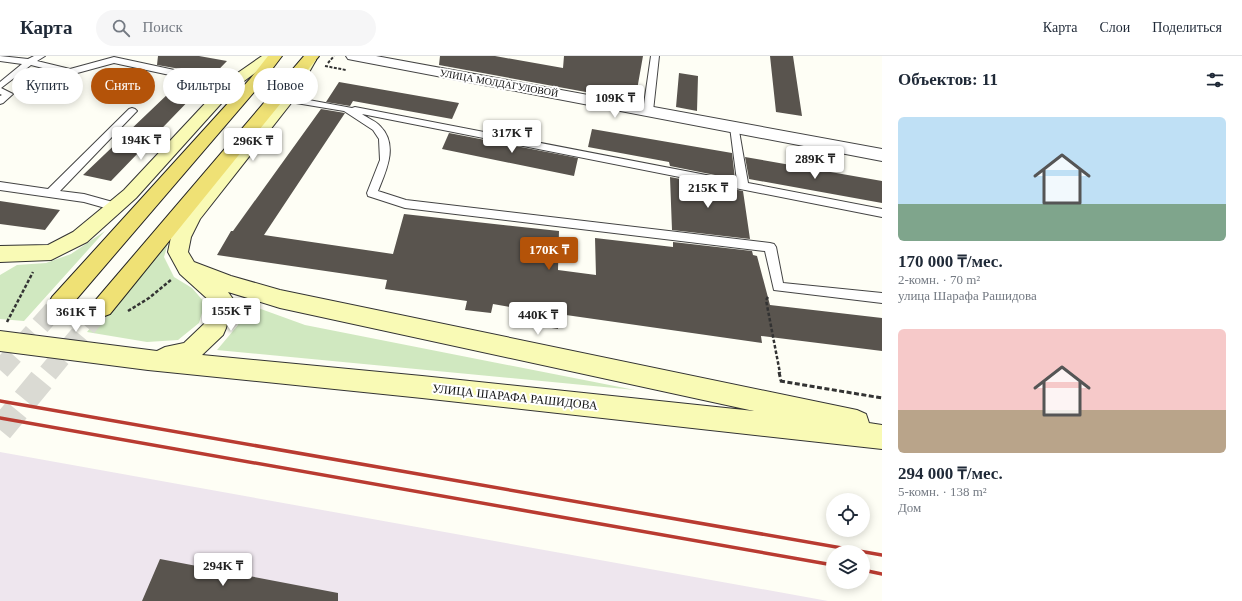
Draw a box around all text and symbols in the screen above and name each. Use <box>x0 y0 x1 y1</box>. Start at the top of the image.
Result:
search box <box>96 10 376 46</box>
text: Карта <box>20 17 72 38</box>
icon: search <box>110 17 132 39</box>
text: Поиск <box>142 19 183 35</box>
text: Карта <box>1043 20 1077 35</box>
text: Слои <box>1099 20 1130 35</box>
text: Поделиться <box>1152 20 1222 35</box>
street label: УЛИЦА МОЛДАГУЛОВОЙ <box>439 67 559 99</box>
chip: Купить <box>12 68 83 104</box>
chip: Снять <box>91 68 155 104</box>
chip: Фильтры <box>163 68 245 104</box>
chip: Новое <box>253 68 318 104</box>
icon: filters <box>1204 69 1226 91</box>
text: Объектов: 11 <box>898 70 998 89</box>
pin: 109K ₸ <box>582 85 648 119</box>
text: 109K ₸ <box>595 90 635 105</box>
pin: 317K ₸ <box>479 120 545 154</box>
text: 317K ₸ <box>492 125 532 140</box>
pin: 194K ₸ <box>108 127 174 161</box>
pin: 296K ₸ <box>220 128 286 162</box>
text: 194K ₸ <box>121 132 161 147</box>
text: 296K ₸ <box>233 133 273 148</box>
icon: home <box>1026 143 1098 215</box>
pin: 289K ₸ <box>782 146 848 180</box>
text: 289K ₸ <box>795 151 835 166</box>
pin: 215K ₸ <box>675 175 741 209</box>
text: 215K ₸ <box>688 180 728 195</box>
pin: 170K ₸ <box>516 237 582 271</box>
text: 170K ₸ <box>529 242 569 257</box>
text: 170 000 ₸/мес. <box>898 252 1003 271</box>
text: 2-комн. · 70 m² <box>898 272 980 287</box>
text: улица Шарафа Рашидова <box>898 288 1037 303</box>
pin: 155K ₸ <box>198 298 264 332</box>
pin: 361K ₸ <box>43 299 109 333</box>
pin: 440K ₸ <box>505 302 571 336</box>
text: 155K ₸ <box>211 303 251 318</box>
text: 361K ₸ <box>56 304 96 319</box>
text: 440K ₸ <box>518 307 558 322</box>
icon: home <box>1026 355 1098 427</box>
street label: УЛИЦА ШАРАФА РАШИДОВА <box>432 381 599 413</box>
text: 294 000 ₸/мес. <box>898 464 1003 483</box>
text: 5-комн. · 138 m² <box>898 484 987 499</box>
map controls <box>826 493 870 589</box>
button: locate <box>826 493 870 537</box>
text: Дом <box>898 500 921 515</box>
button: layers <box>826 545 870 589</box>
pin: 294K ₸ <box>190 553 256 587</box>
text: 294K ₸ <box>203 558 243 573</box>

